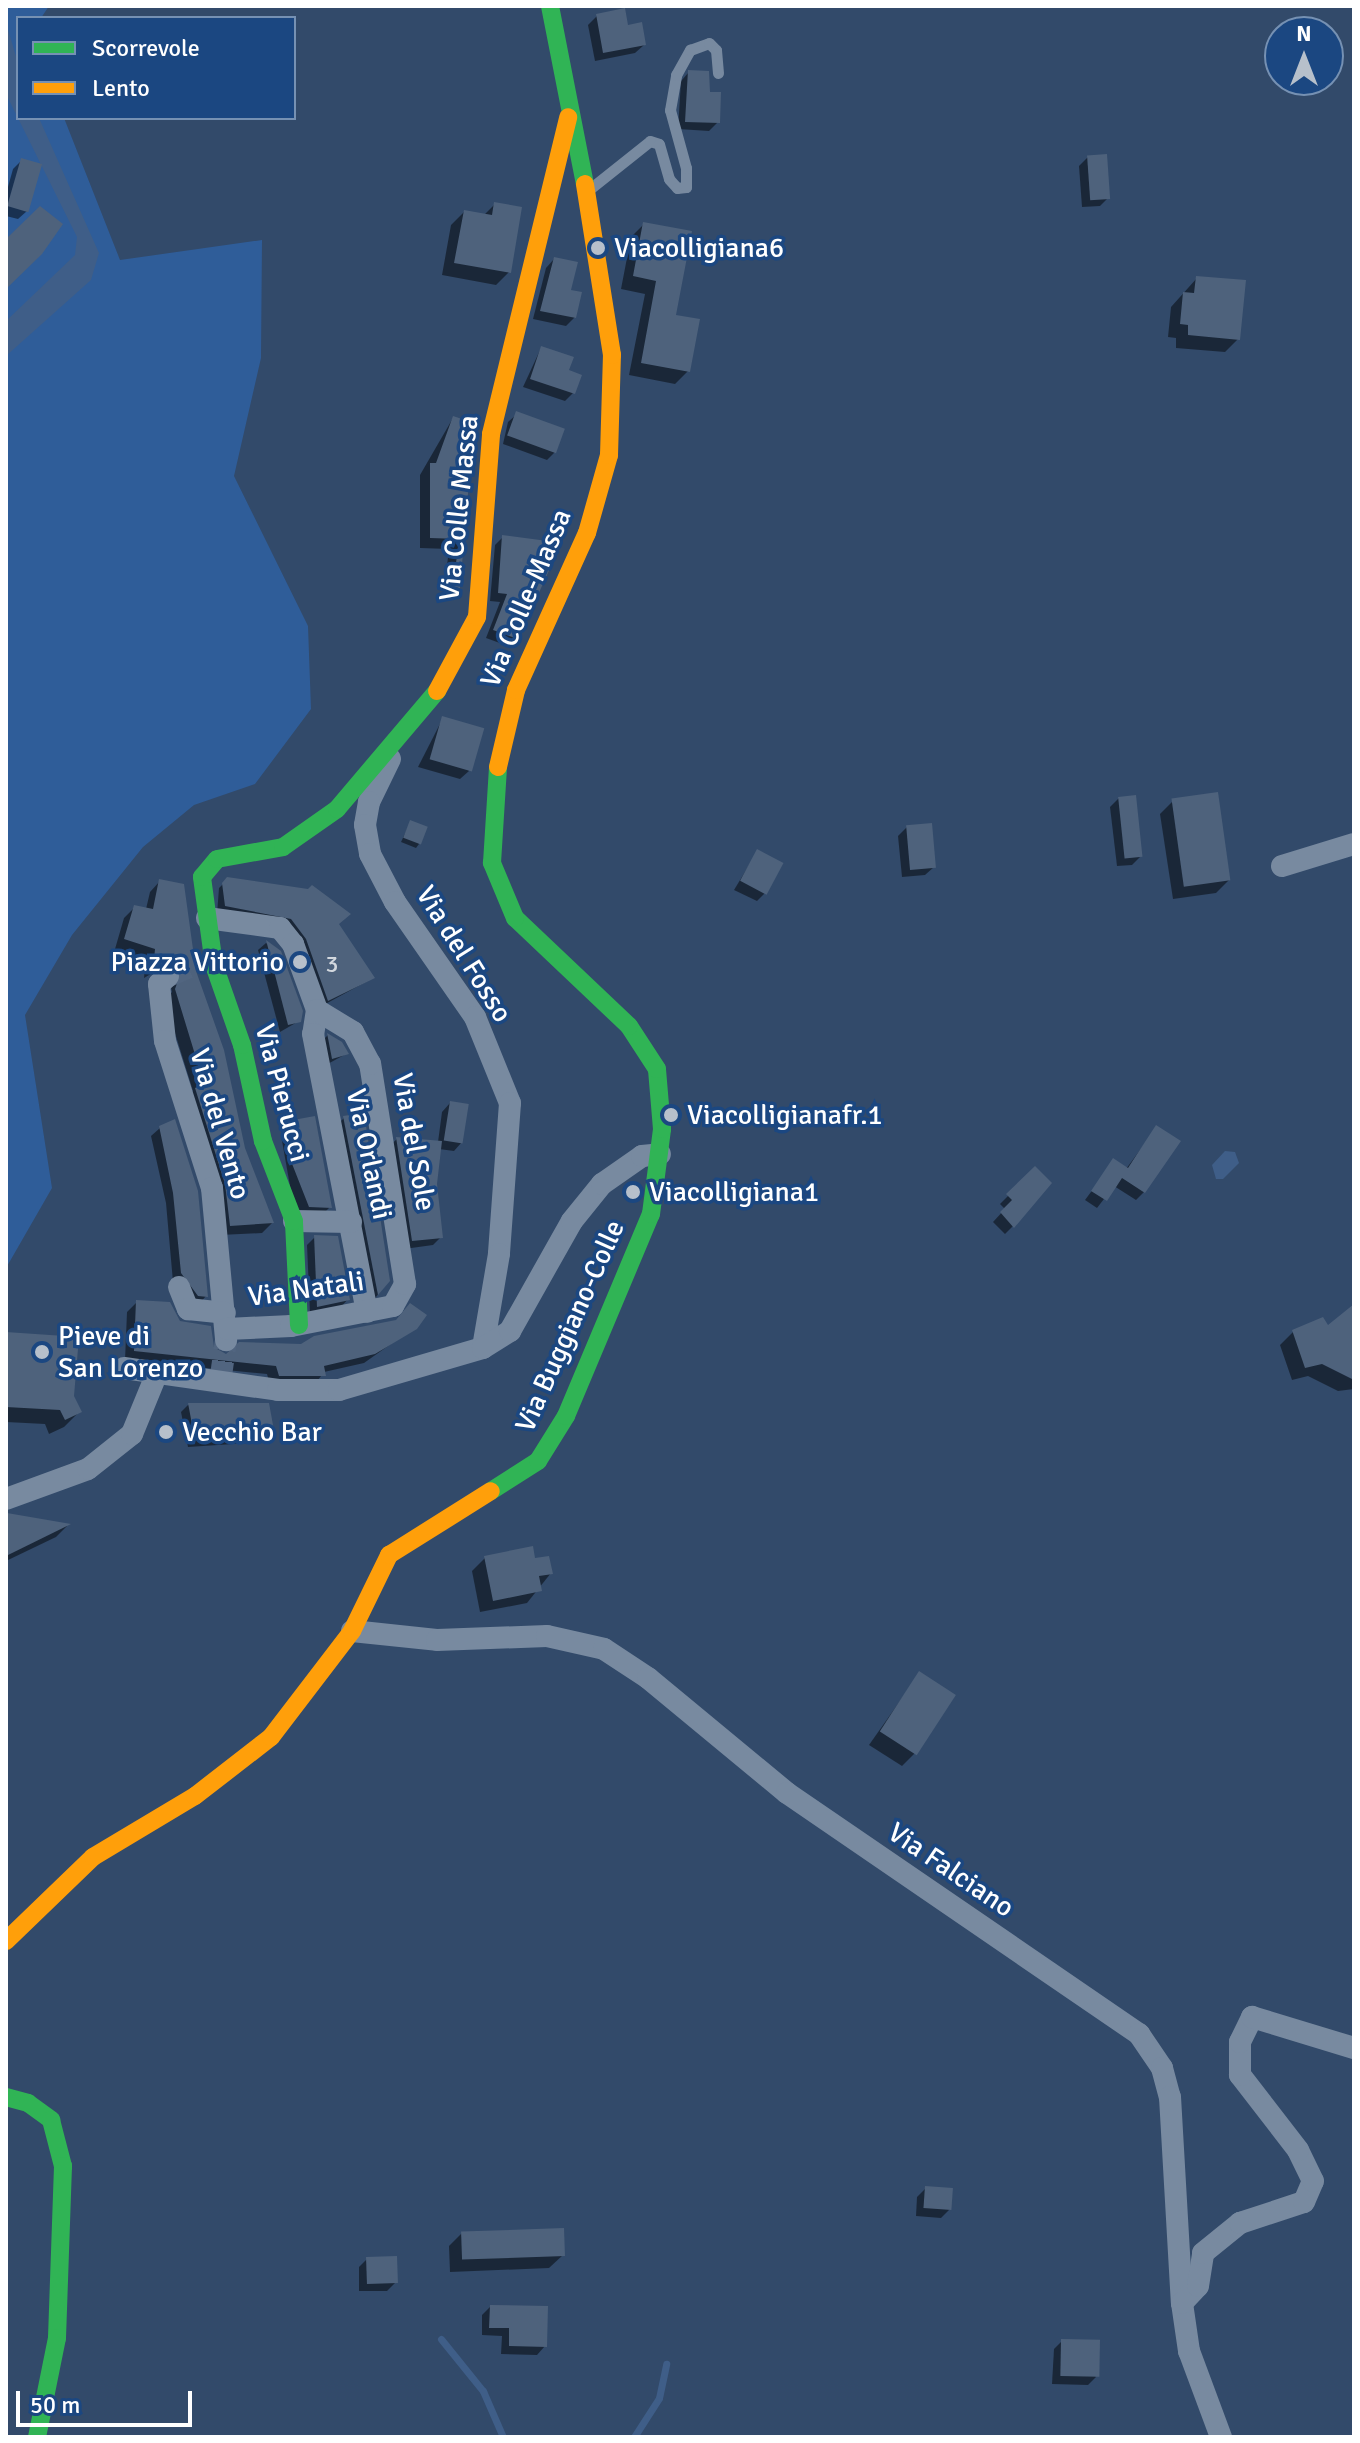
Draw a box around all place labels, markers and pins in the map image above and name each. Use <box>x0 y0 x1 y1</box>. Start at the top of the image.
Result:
place label: Viacolligiana6 <box>614 231 784 265</box>
marker: Viacolligiana6 <box>589 239 607 257</box>
place label: Piazza Vittorio <box>111 945 284 979</box>
marker: Piazza Vittorio <box>291 953 309 971</box>
place label: Viacolligianafr.1 <box>687 1098 883 1132</box>
marker: Viacolligianafr.1 <box>662 1106 680 1124</box>
place label: Viacolligiana1 <box>649 1175 819 1209</box>
marker: Viacolligiana1 <box>624 1183 642 1201</box>
place label: Pieve di San Lorenzo <box>58 1319 203 1385</box>
marker: Pieve di San Lorenzo <box>33 1343 51 1361</box>
place label: Vecchio Bar <box>182 1415 322 1449</box>
marker: Vecchio Bar <box>157 1423 175 1441</box>

